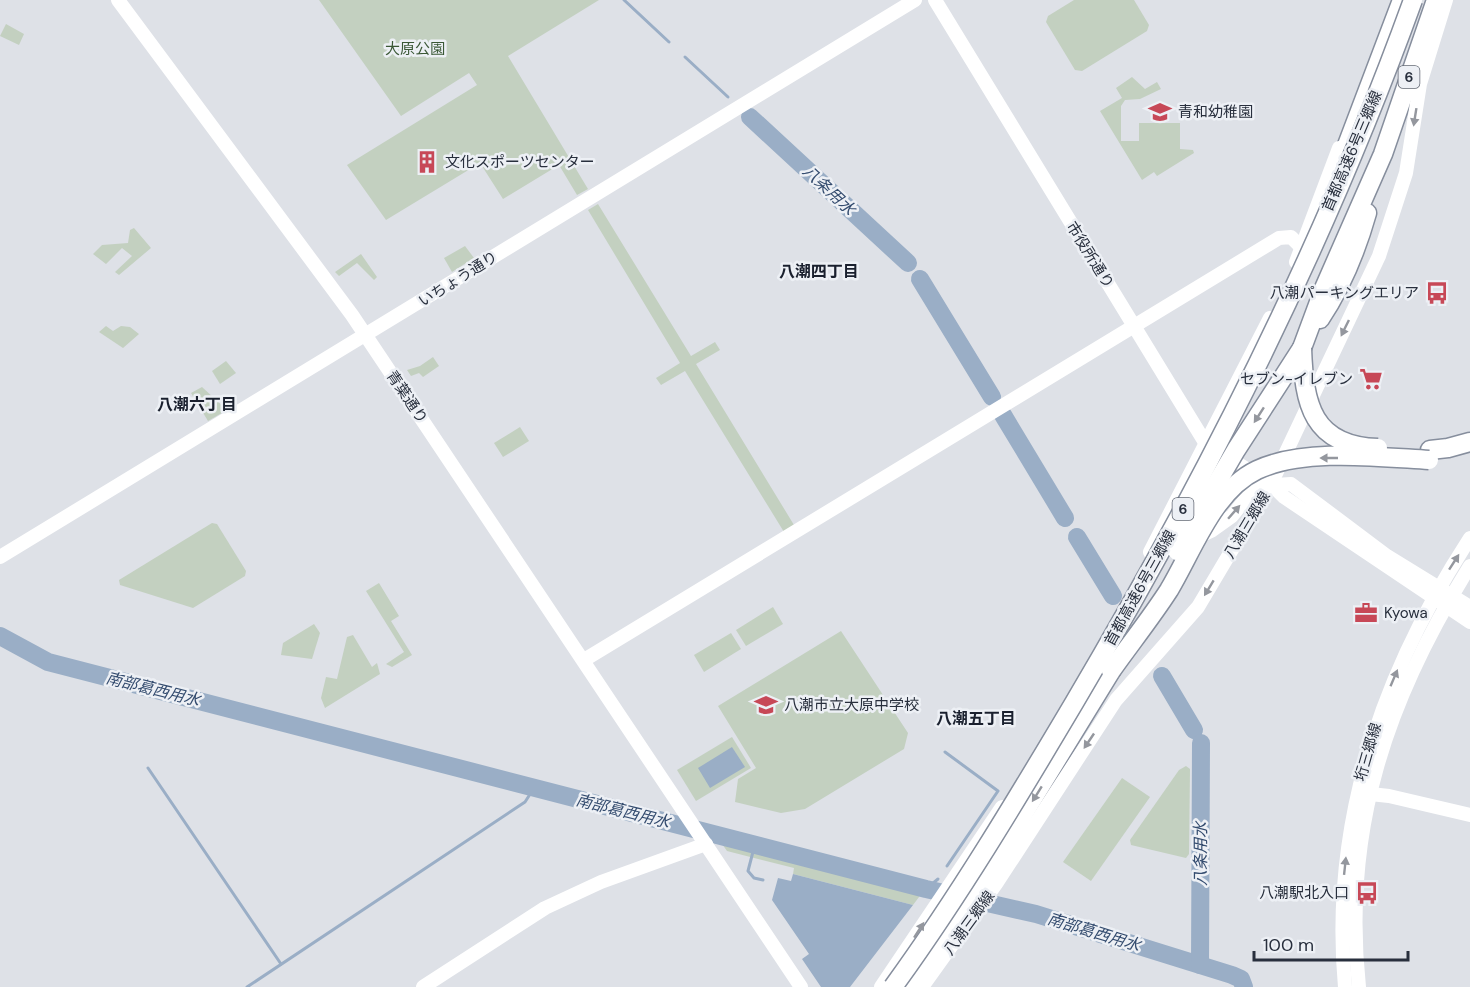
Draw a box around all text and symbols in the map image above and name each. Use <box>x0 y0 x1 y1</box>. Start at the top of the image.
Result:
park label: 大原公園 <box>385 39 445 59</box>
road number: 6 <box>1398 66 1420 88</box>
street label: 首都高速6号三郷線 <box>1318 88 1386 214</box>
school or university icon: 青和幼稚園 <box>1147 99 1173 125</box>
place label: 青和幼稚園 <box>1178 102 1253 122</box>
one-way arrow <box>1410 108 1419 127</box>
building icon: 文化スポーツセンター <box>414 149 440 175</box>
place label: 文化スポーツセンター <box>445 152 595 172</box>
water label: 八条用水 <box>798 160 861 221</box>
street label: 市役所通り <box>1062 218 1118 292</box>
street label: いちょう通り <box>415 247 501 311</box>
district label: 八潮四丁目 <box>779 261 859 282</box>
bus stop icon: 八潮パーキングエリア <box>1424 280 1450 306</box>
place label: 八潮パーキングエリア <box>1269 283 1419 303</box>
one-way arrow <box>1340 320 1349 337</box>
supermarket icon: セブン-イレブン <box>1358 366 1384 392</box>
street label: 青葉通り <box>382 367 432 427</box>
place label: セブン-イレブン <box>1240 369 1353 389</box>
district label: 八潮六丁目 <box>157 394 237 415</box>
one-way arrow <box>1254 407 1265 423</box>
one-way arrow <box>1319 453 1338 463</box>
street label: 八潮三郷線 <box>1219 488 1275 562</box>
road number: 6 <box>1172 498 1194 520</box>
one-way arrow <box>1228 504 1241 520</box>
street label: 首都高速6号三郷線 <box>1100 527 1180 649</box>
one-way arrow <box>1449 554 1460 570</box>
one-way arrow <box>1204 580 1215 596</box>
office icon: Kyowa <box>1353 600 1379 626</box>
place label: Kyowa <box>1384 603 1428 623</box>
water label: 南部葛西用水 <box>104 667 204 711</box>
one-way arrow <box>1389 668 1399 686</box>
school or university icon: 八潮市立大原中学校 <box>753 692 779 718</box>
place label: 八潮市立大原中学校 <box>784 695 919 715</box>
district label: 八潮五丁目 <box>936 708 1016 729</box>
street label: 垳三郷線 <box>1350 720 1386 784</box>
one-way arrow <box>1083 732 1095 748</box>
one-way arrow <box>1031 785 1043 801</box>
water label: 南部葛西用水 <box>574 789 674 833</box>
water label: 八条用水 <box>1190 820 1211 886</box>
one-way arrow <box>1340 856 1350 875</box>
bus stop icon: 八潮駅北入口 <box>1354 880 1380 906</box>
place label: 八潮駅北入口 <box>1259 883 1349 903</box>
street label: 八潮三郷線 <box>939 887 999 959</box>
water label: 南部葛西用水 <box>1045 908 1145 957</box>
one-way arrow <box>913 921 924 938</box>
scale bar <box>1254 924 1408 962</box>
text: 100 m <box>1263 933 1314 957</box>

